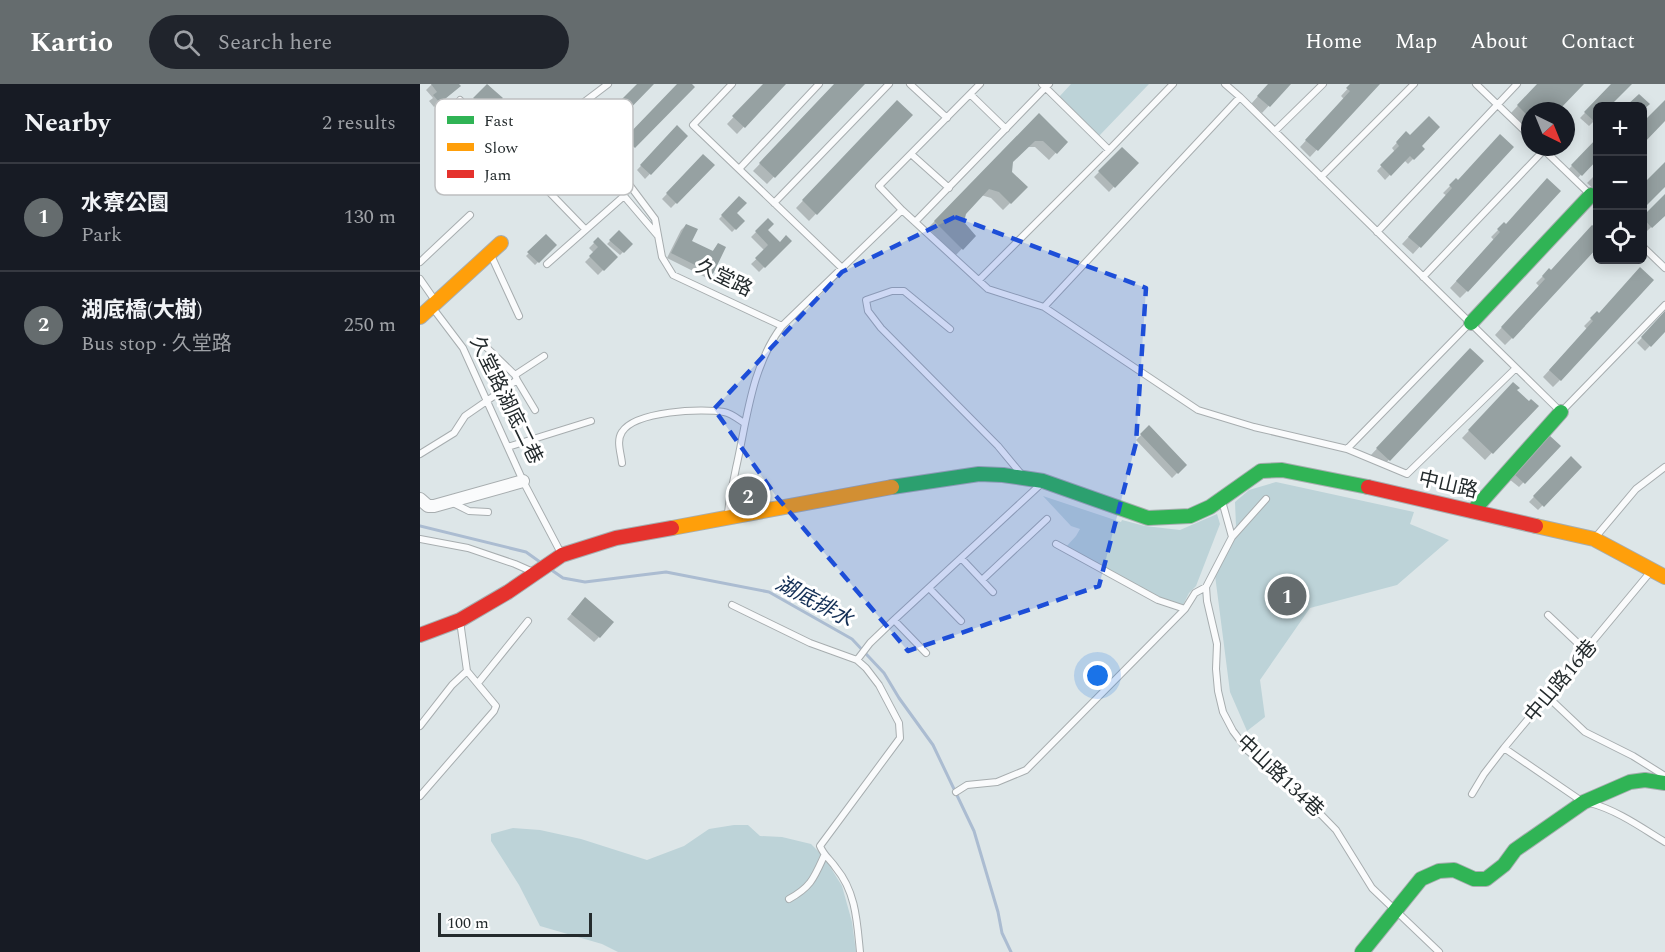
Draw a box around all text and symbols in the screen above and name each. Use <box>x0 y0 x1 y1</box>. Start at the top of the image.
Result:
search box <box>149 15 569 69</box>
text: Kartio <box>30 21 113 64</box>
icon: search <box>170 26 203 59</box>
text: Search here <box>218 26 332 59</box>
text: Home <box>1305 26 1362 58</box>
text: Map <box>1395 26 1437 58</box>
text: About <box>1470 26 1528 58</box>
text: Contact <box>1561 26 1635 58</box>
legend <box>435 99 633 195</box>
north arrow <box>1521 102 1575 156</box>
map controls <box>1593 102 1647 264</box>
button: + <box>1593 102 1647 156</box>
text: Nearby <box>24 103 110 143</box>
text: 2 results <box>322 108 396 138</box>
text: Fast <box>484 109 514 133</box>
text: Slow <box>484 136 519 160</box>
button: − <box>1593 156 1647 210</box>
text: Jam <box>484 163 512 187</box>
text: 水寮公園 <box>81 187 169 220</box>
text: 1 <box>38 202 49 232</box>
text: 130 m <box>344 202 396 232</box>
button: locate <box>1593 210 1647 264</box>
text: Park <box>81 220 122 250</box>
street label: 久堂路 <box>690 251 758 305</box>
text: 湖底橋(大樹) <box>81 294 203 327</box>
text: 2 <box>38 310 49 340</box>
text: 250 m <box>344 310 396 340</box>
text: Bus stop · 久堂路 <box>81 329 232 359</box>
street label: 久堂路湖底二巷 <box>462 331 550 469</box>
street label: 中山路 <box>1415 464 1481 506</box>
pin: 2 <box>728 474 768 518</box>
water label: 湖底排水 <box>769 568 859 636</box>
pin: 1 <box>1268 574 1306 618</box>
street label: 中山路16巷 <box>1517 633 1605 729</box>
your location <box>1083 661 1112 690</box>
street label: 中山路134巷 <box>1230 728 1330 824</box>
scale bar <box>438 910 592 938</box>
text: 100 m <box>447 911 489 935</box>

